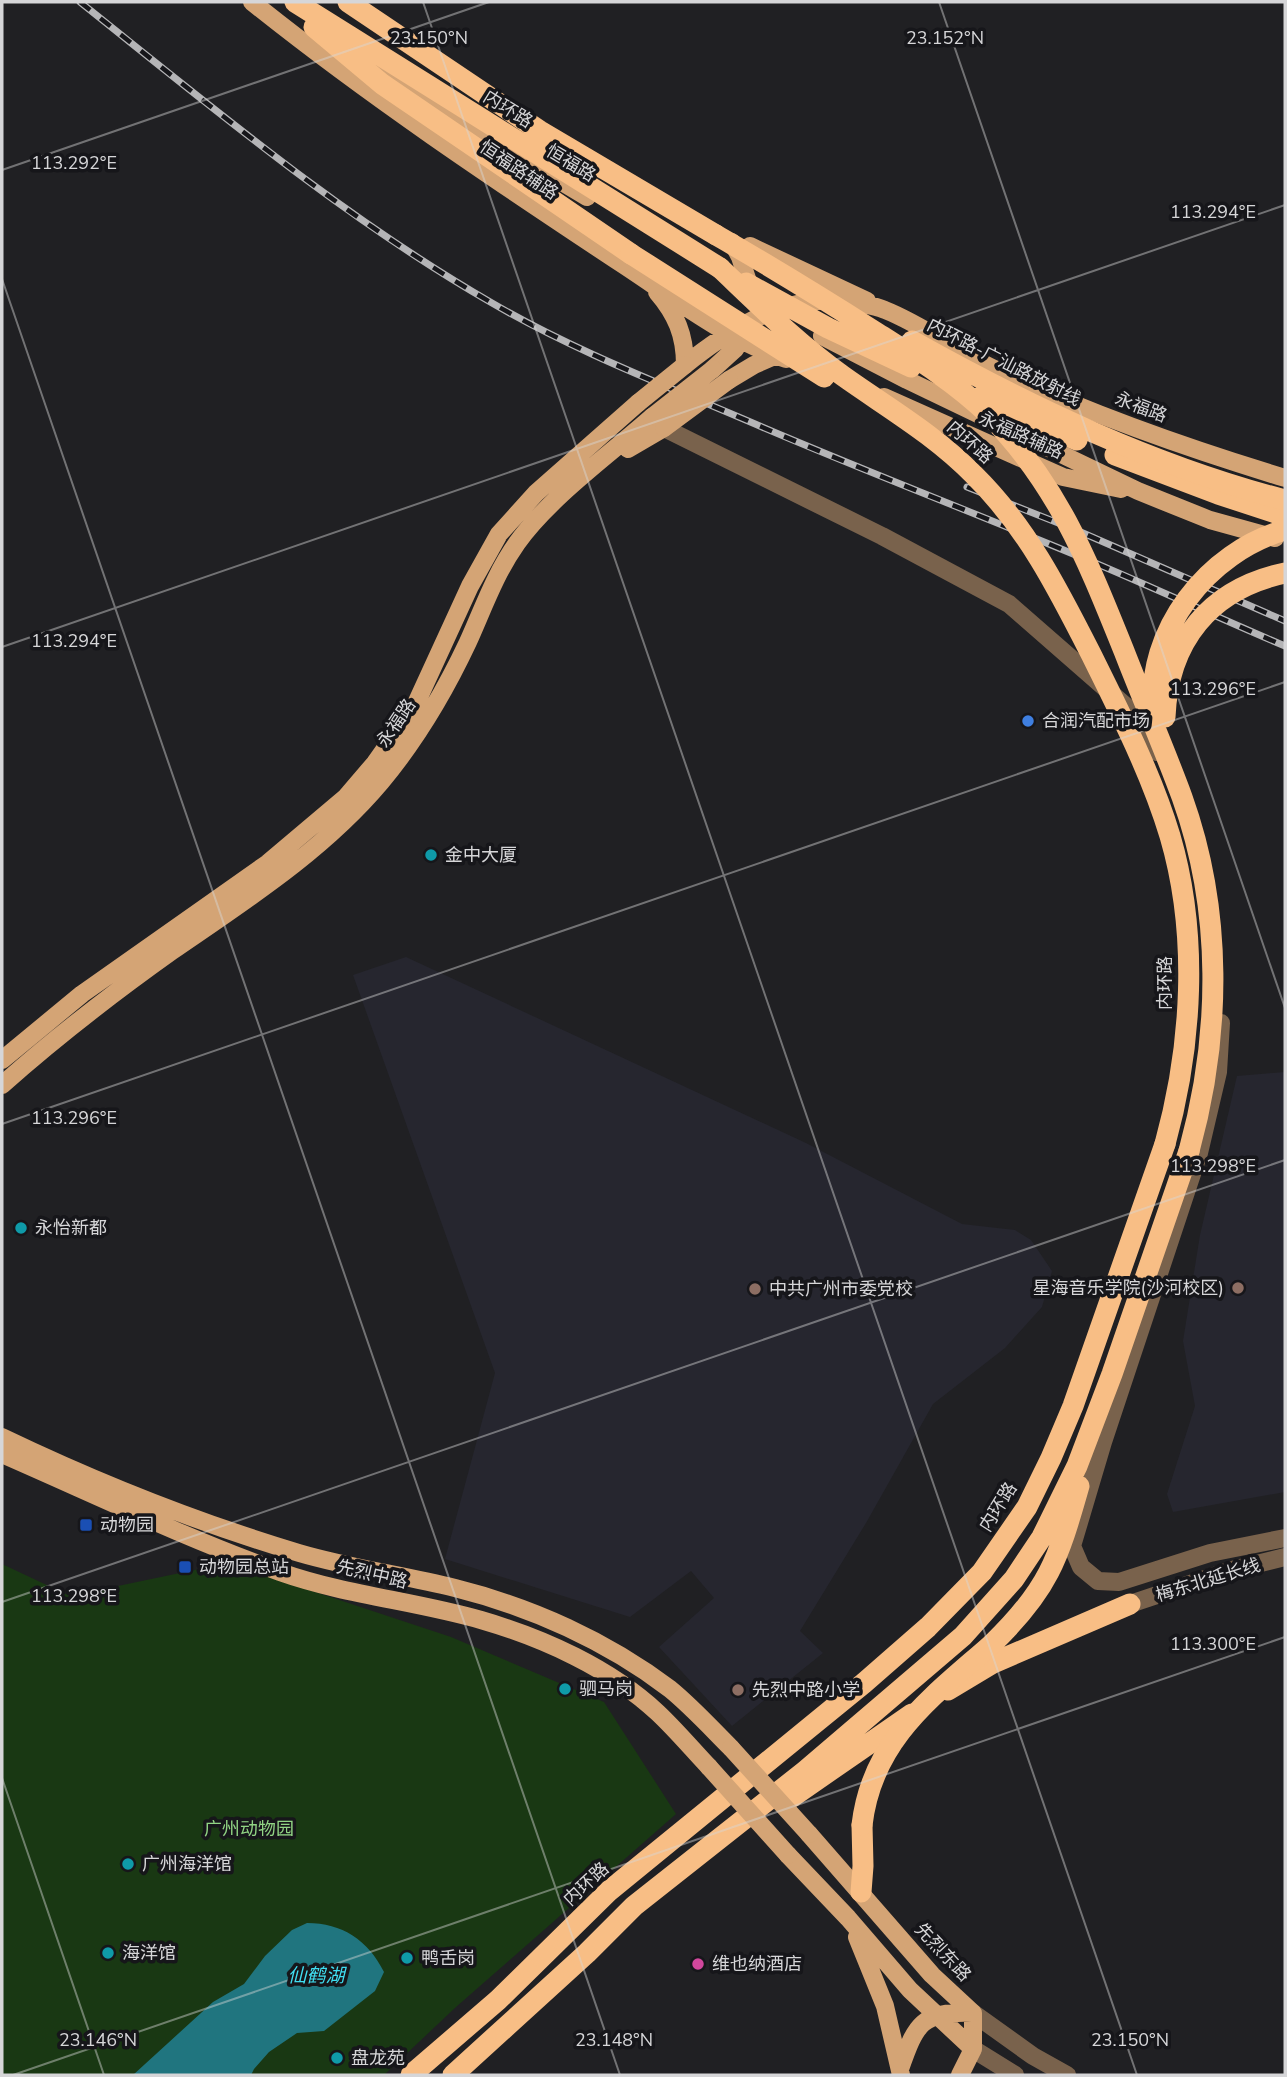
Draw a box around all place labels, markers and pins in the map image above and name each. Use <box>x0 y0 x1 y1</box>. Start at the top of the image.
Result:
place label: 合润汽配市场 <box>1042 709 1150 733</box>
marker: 合润汽配市场 <box>1020 713 1036 729</box>
place label: 金中大厦 <box>445 843 517 867</box>
marker: 金中大厦 <box>423 847 439 863</box>
place label: 永怡新都 <box>35 1216 107 1240</box>
marker: 永怡新都 <box>13 1220 29 1236</box>
place label: 星海音乐学院(沙河校区) <box>1033 1276 1224 1300</box>
place label: 中共广州市委党校 <box>769 1277 913 1301</box>
marker: 星海音乐学院(沙河校区) <box>1230 1280 1246 1296</box>
marker: 中共广州市委党校 <box>747 1281 763 1297</box>
place label: 动物园 <box>100 1513 154 1537</box>
marker: 动物园 <box>78 1517 94 1533</box>
place label: 动物园总站 <box>199 1555 289 1579</box>
marker: 动物园总站 <box>177 1559 193 1575</box>
place label: 驷马岗 <box>579 1677 633 1701</box>
place label: 先烈中路小学 <box>752 1678 860 1702</box>
marker: 驷马岗 <box>557 1681 573 1697</box>
marker: 先烈中路小学 <box>730 1682 746 1698</box>
place label: 广州海洋馆 <box>142 1852 232 1876</box>
marker: 广州海洋馆 <box>120 1856 136 1872</box>
place label: 海洋馆 <box>122 1941 176 1965</box>
marker: 海洋馆 <box>100 1945 116 1961</box>
place label: 鸭舌岗 <box>421 1946 475 1970</box>
marker: 鸭舌岗 <box>399 1950 415 1966</box>
place label: 维也纳酒店 <box>712 1952 802 1976</box>
marker: 维也纳酒店 <box>690 1956 706 1972</box>
place label: 盘龙苑 <box>351 2046 405 2070</box>
marker: 盘龙苑 <box>329 2050 345 2066</box>

